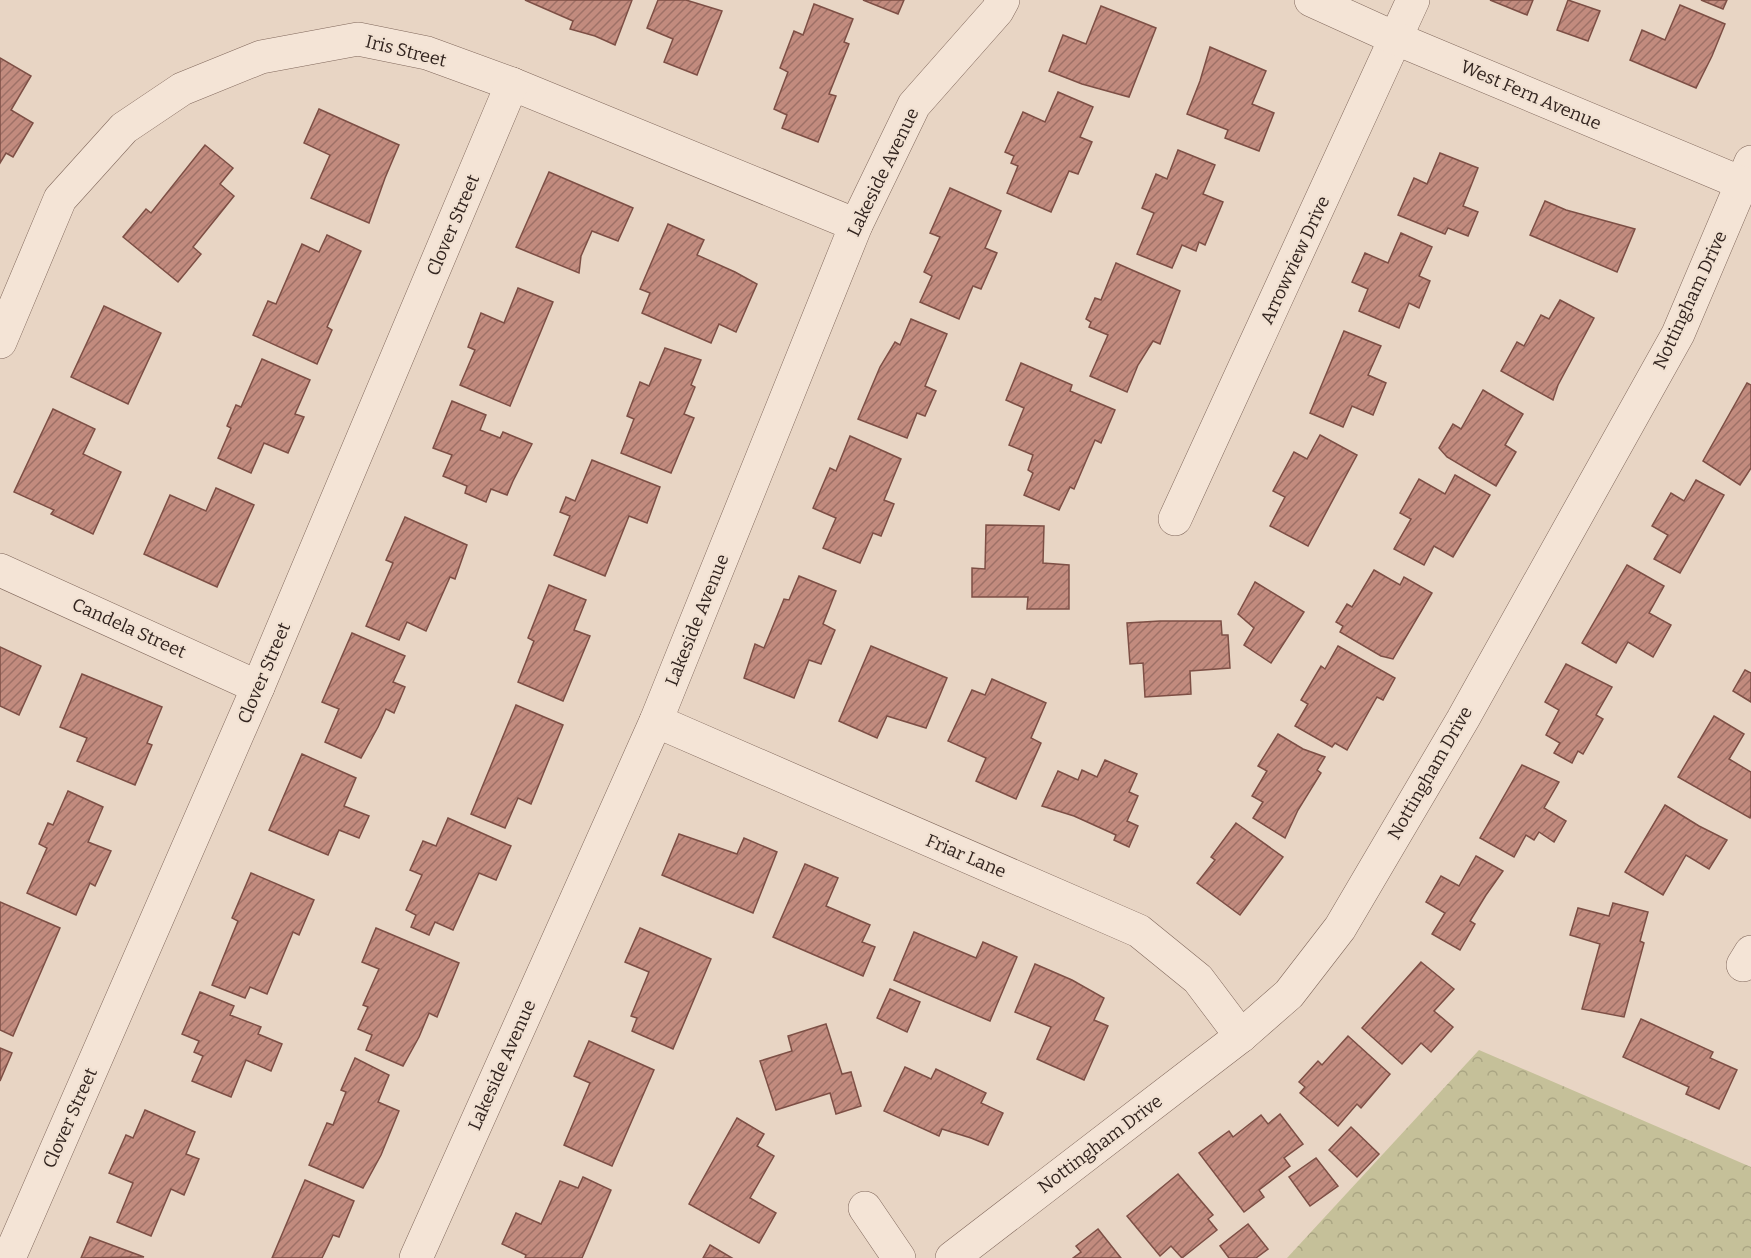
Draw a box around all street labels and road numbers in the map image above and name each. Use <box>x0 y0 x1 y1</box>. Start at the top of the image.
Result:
street label: Iris Street <box>363 30 449 72</box>
street label: West Fern Avenue <box>1457 55 1605 135</box>
street label: Lakeside Avenue <box>842 104 924 240</box>
street label: Clover Street <box>422 171 484 279</box>
street label: Arrowview Drive <box>1256 192 1334 328</box>
street label: Nottingham Drive <box>1648 227 1732 373</box>
street label: Lakeside Avenue <box>661 551 733 689</box>
street label: Candela Street <box>69 593 190 663</box>
street label: Clover Street <box>233 619 295 727</box>
street label: Nottingham Drive <box>1383 703 1477 843</box>
street label: Friar Lane <box>923 829 1009 883</box>
street label: Lakeside Avenue <box>463 996 541 1134</box>
street label: Clover Street <box>38 1064 102 1172</box>
street label: Nottingham Drive <box>1033 1090 1167 1198</box>

